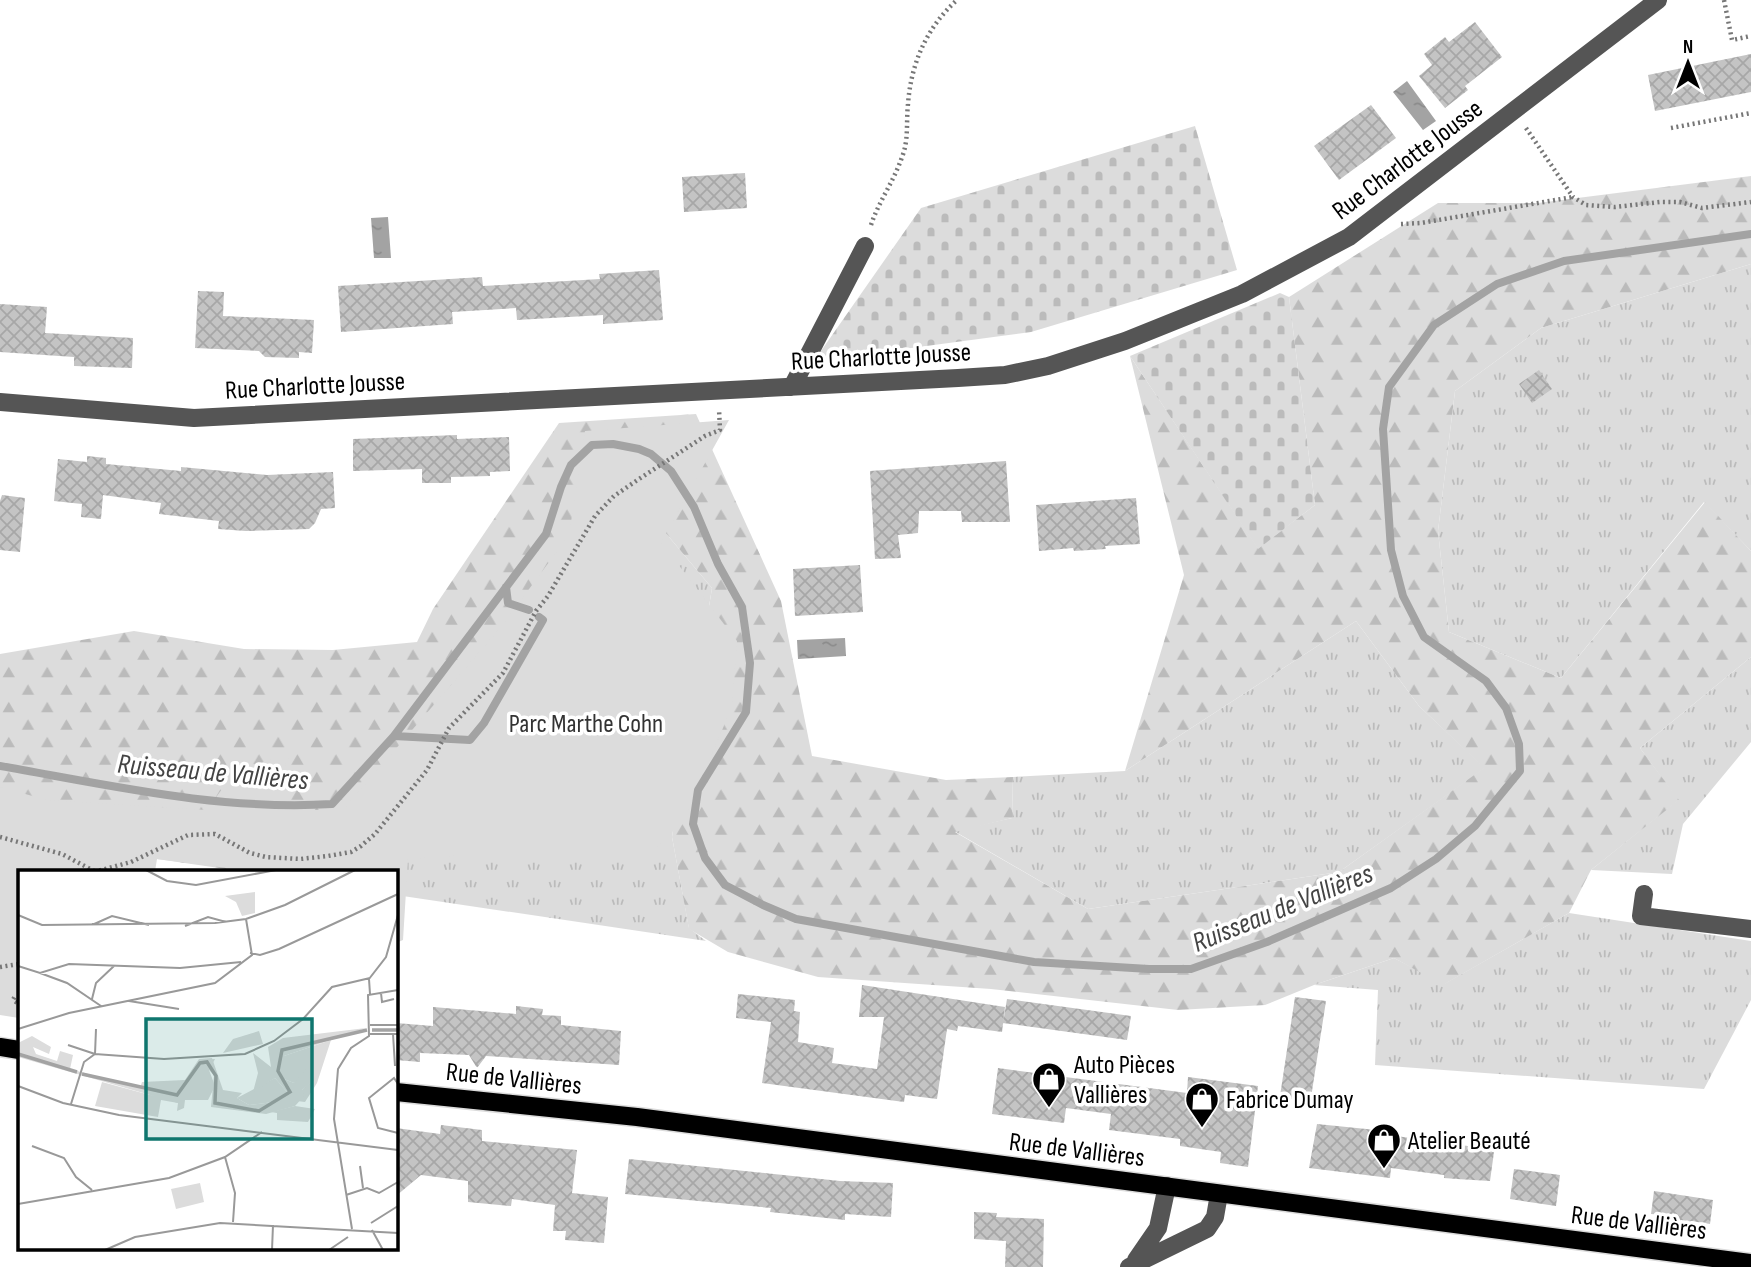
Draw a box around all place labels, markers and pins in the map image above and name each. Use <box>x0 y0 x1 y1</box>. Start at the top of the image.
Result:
place label: Auto Pièces Vallières <box>1073 1050 1175 1111</box>
shop icon: Auto Pièces Vallières <box>1030 1060 1068 1109</box>
shop icon: Fabrice Dumay <box>1183 1080 1221 1129</box>
place label: Fabrice Dumay <box>1226 1085 1354 1116</box>
shop icon: Atelier Beauté <box>1365 1121 1403 1170</box>
place label: Atelier Beauté <box>1407 1126 1531 1157</box>

